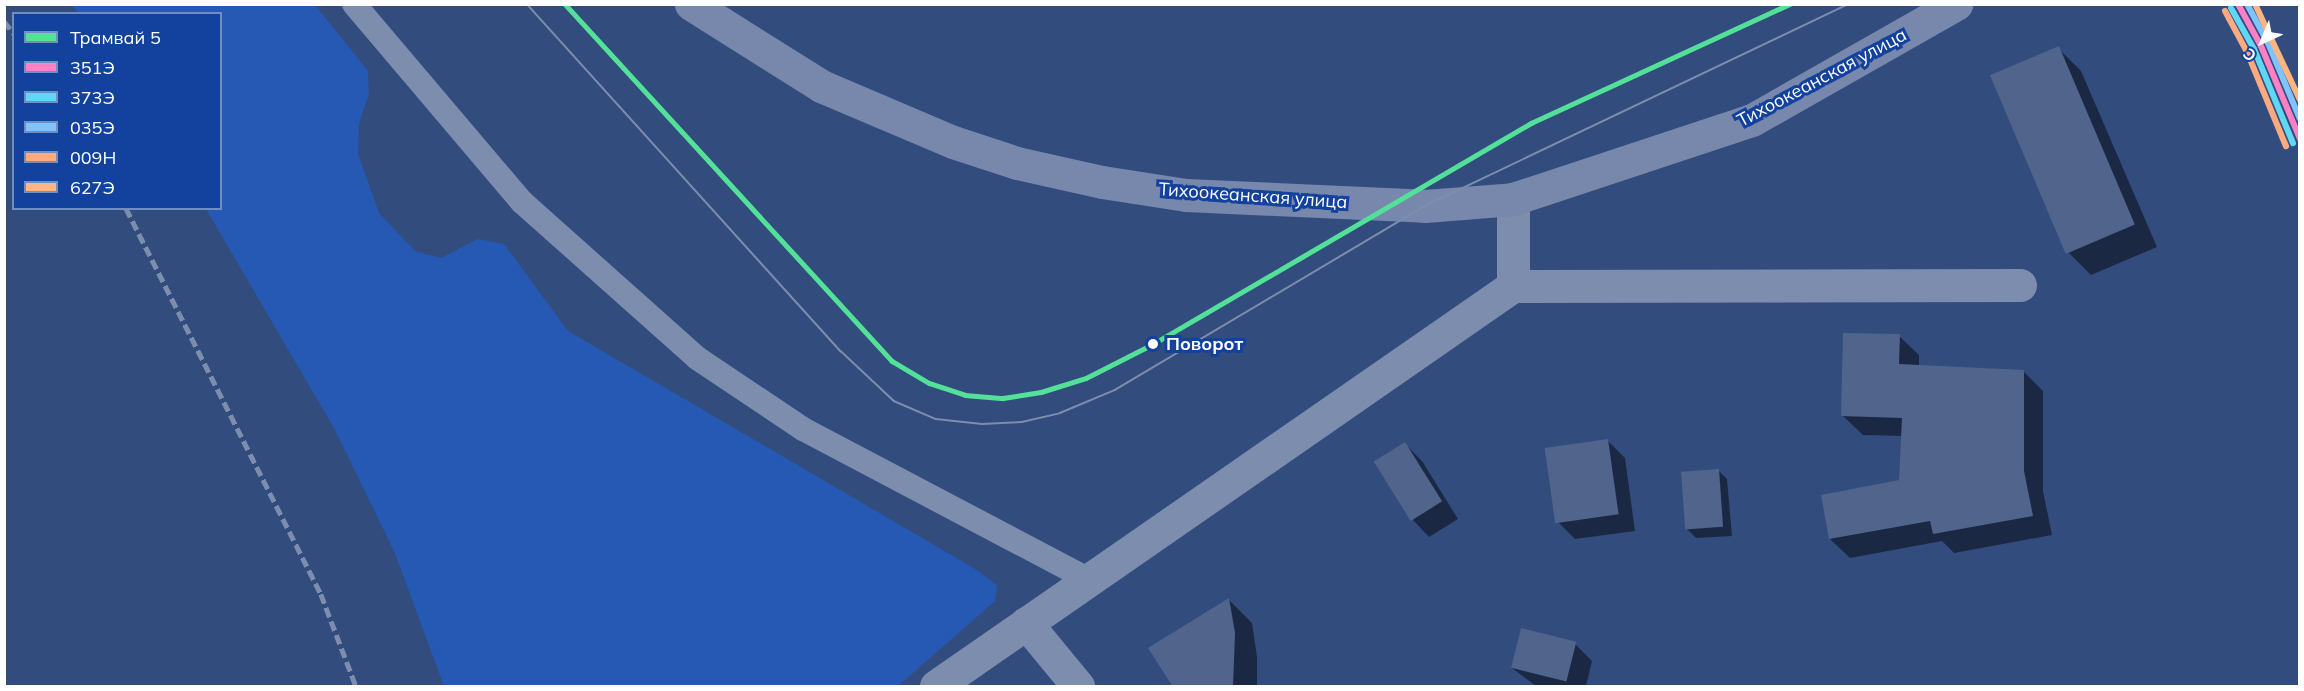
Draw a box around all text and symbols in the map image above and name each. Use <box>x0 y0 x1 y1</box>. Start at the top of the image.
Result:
legend <box>12 12 222 210</box>
north arrow <box>2232 12 2292 72</box>
street label: Тихоокеанская улица <box>1734 24 1910 132</box>
text: Трамвай 5 <box>70 26 161 49</box>
text: С <box>2239 44 2260 66</box>
text: 351Э <box>70 56 115 79</box>
text: 373Э <box>70 86 115 109</box>
text: 035Э <box>70 116 115 139</box>
text: 009Н <box>70 146 116 169</box>
text: 627Э <box>70 176 115 199</box>
street label: Тихоокеанская улица <box>1158 179 1348 213</box>
place label: Поворот <box>1166 333 1243 355</box>
marker: Поворот <box>1144 335 1162 353</box>

